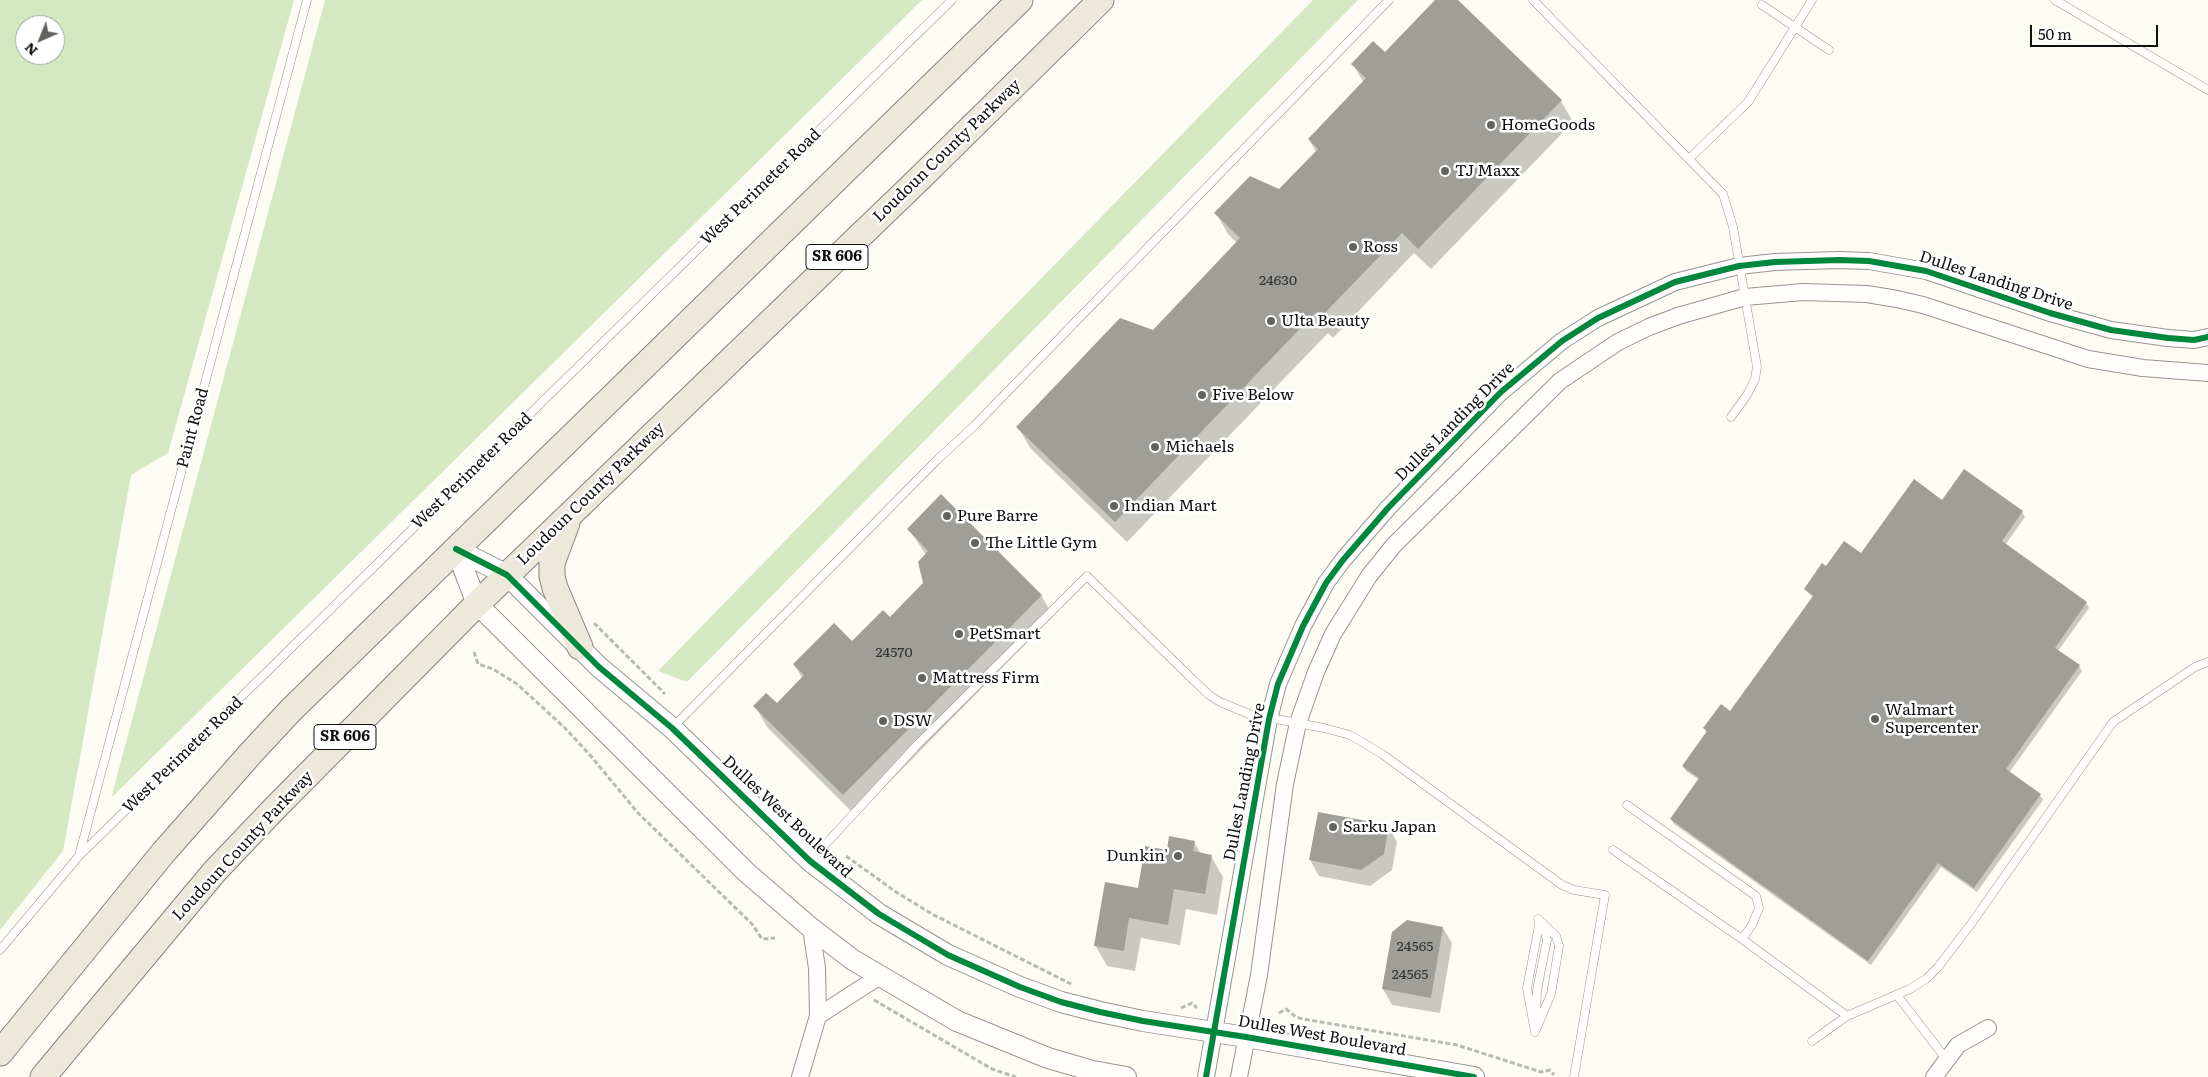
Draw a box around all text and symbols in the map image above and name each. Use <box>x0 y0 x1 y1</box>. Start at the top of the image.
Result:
north arrow <box>15 15 65 65</box>
scale bar <box>2033 15 2160 47</box>
text: 50 m <box>2038 22 2072 45</box>
text: N <box>19 39 41 61</box>
street label: Loudoun County Parkway <box>869 76 1025 226</box>
place label: HomeGoods <box>1501 115 1595 135</box>
marker: HomeGoods <box>1485 119 1497 131</box>
street label: West Perimeter Road <box>697 125 825 249</box>
place label: TJ Maxx <box>1455 161 1520 181</box>
marker: TJ Maxx <box>1439 165 1451 177</box>
place label: Ross <box>1363 237 1398 257</box>
marker: Ross <box>1347 241 1359 253</box>
road number: SR 606 <box>806 244 868 270</box>
street label: Dulles Landing Drive <box>1917 247 2075 315</box>
house number: 24630 <box>1259 273 1297 289</box>
place label: Ulta Beauty <box>1281 311 1370 331</box>
marker: Ulta Beauty <box>1265 315 1277 327</box>
street label: Dulles Landing Drive <box>1391 358 1519 486</box>
place label: Five Below <box>1212 385 1294 405</box>
street label: Paint Road <box>173 386 213 470</box>
marker: Five Below <box>1196 389 1208 401</box>
street label: West Perimeter Road <box>408 409 536 533</box>
street label: Loudoun County Parkway <box>513 419 669 569</box>
place label: Michaels <box>1165 437 1234 457</box>
marker: Michaels <box>1149 441 1161 453</box>
place label: Indian Mart <box>1124 496 1217 516</box>
marker: Indian Mart <box>1108 500 1120 512</box>
place label: Pure Barre <box>957 506 1038 526</box>
marker: Pure Barre <box>941 510 953 522</box>
place label: The Little Gym <box>985 533 1097 553</box>
marker: The Little Gym <box>969 537 981 549</box>
place label: PetSmart <box>969 624 1041 644</box>
marker: PetSmart <box>953 628 965 640</box>
house number: 24570 <box>875 645 913 661</box>
place label: Mattress Firm <box>932 668 1040 688</box>
marker: Mattress Firm <box>916 672 928 684</box>
street label: West Perimeter Road <box>119 693 247 817</box>
place label: Walmart Supercenter <box>1885 700 1978 738</box>
street label: Dulles Landing Drive <box>1220 701 1270 863</box>
place label: DSW <box>893 711 932 731</box>
marker: Walmart Supercenter <box>1869 713 1881 725</box>
marker: DSW <box>877 715 889 727</box>
road number: SR 606 <box>314 724 376 750</box>
street label: Dulles West Boulevard <box>718 752 856 882</box>
street label: Loudoun County Parkway <box>169 767 317 925</box>
place label: Sarku Japan <box>1343 817 1437 837</box>
marker: Sarku Japan <box>1327 821 1339 833</box>
place label: Dunkin' <box>1106 846 1168 866</box>
marker: Dunkin' <box>1172 850 1184 862</box>
house number: 24565 <box>1397 939 1433 955</box>
house number: 24565 <box>1392 967 1428 983</box>
street label: Dulles West Boulevard <box>1236 1012 1408 1060</box>

